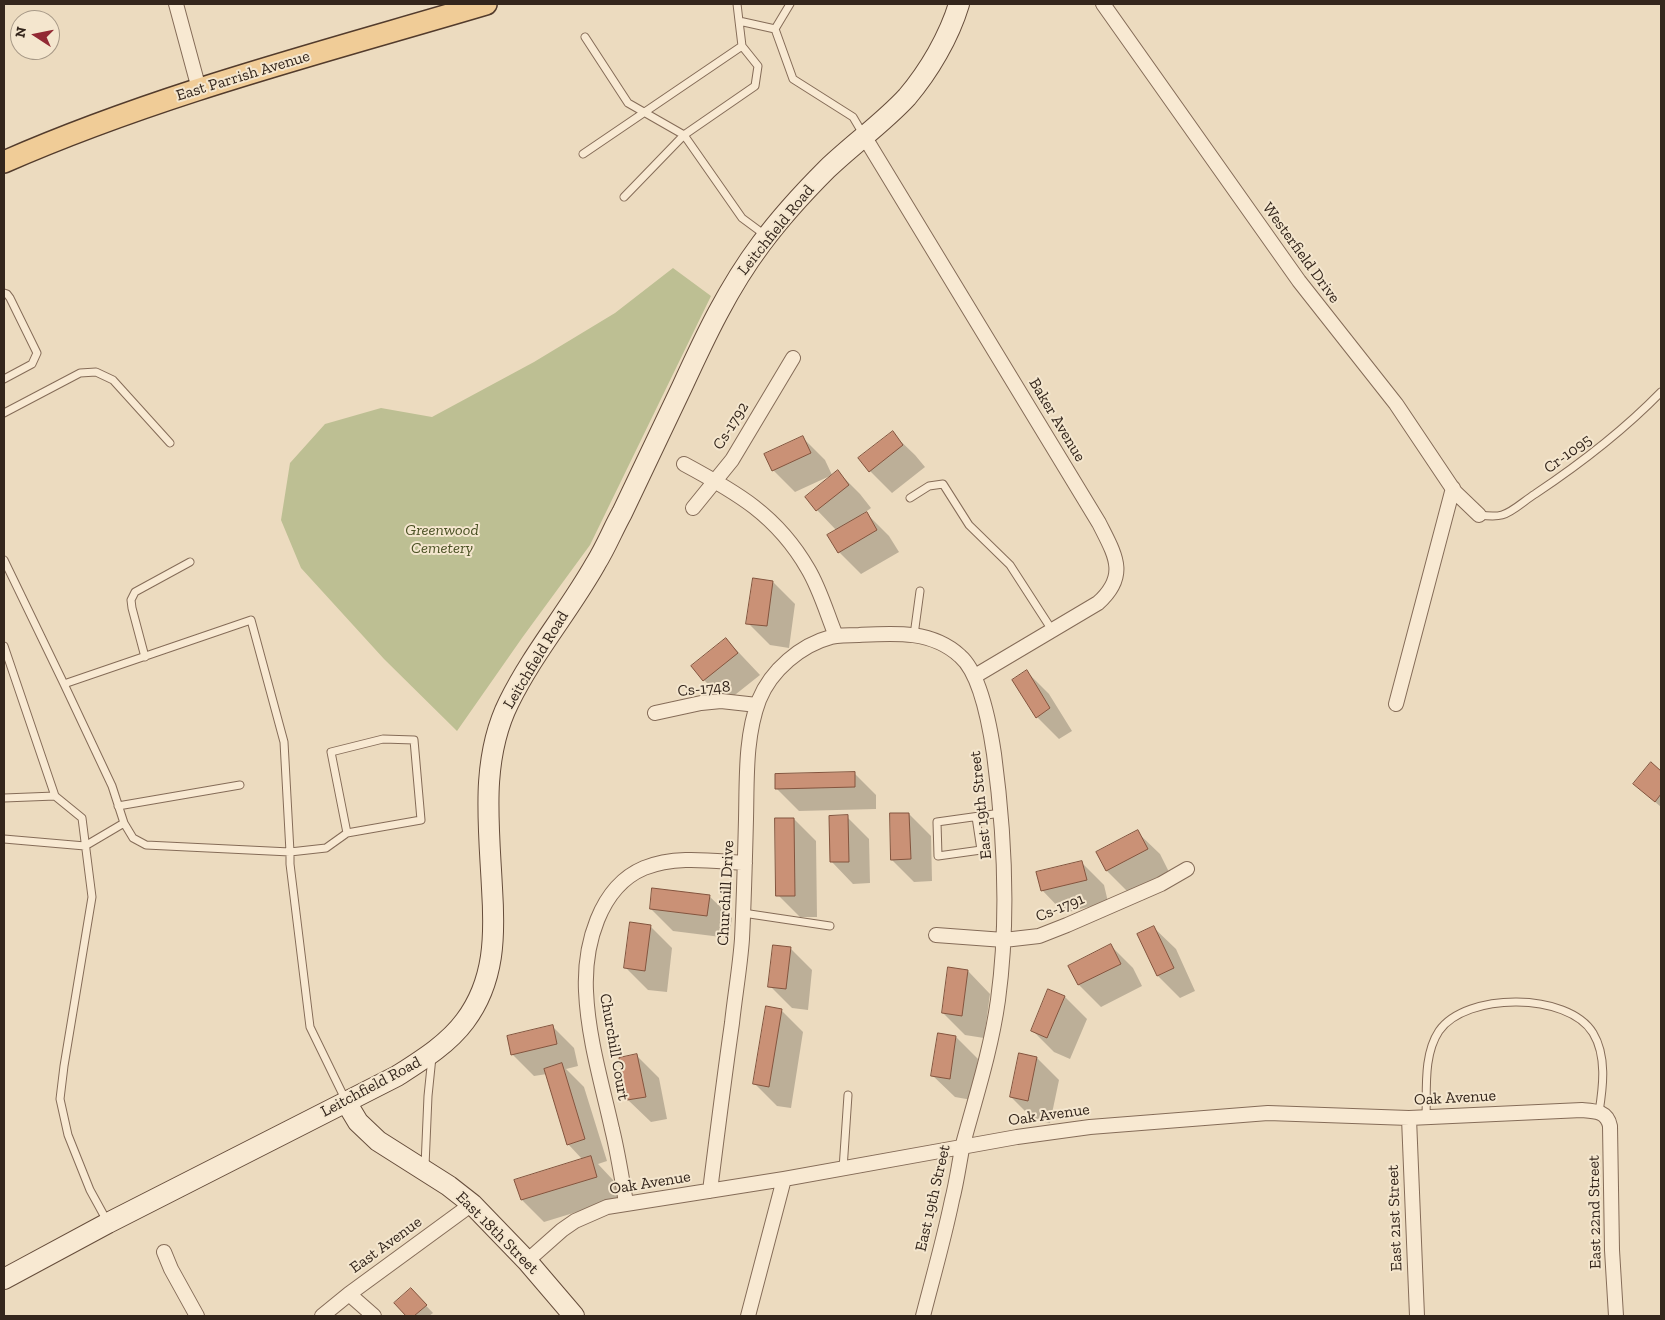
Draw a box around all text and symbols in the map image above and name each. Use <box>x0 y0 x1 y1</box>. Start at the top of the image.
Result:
north arrow <box>10 10 60 60</box>
text: N <box>11 25 30 39</box>
street label: East Parrish Avenue <box>174 47 312 105</box>
street label: Leitchfield Road <box>734 181 818 279</box>
street label: Westerfield Drive <box>1258 199 1344 307</box>
street label: Baker Avenue <box>1025 375 1089 465</box>
street label: Cs-1792 <box>709 399 753 453</box>
street label: Cr-1095 <box>1540 430 1596 478</box>
park label: Greenwood Cemetery <box>405 520 479 558</box>
street label: Leitchfield Road <box>499 608 573 712</box>
street label: Cs-1748 <box>677 677 731 701</box>
street label: East 19th Street <box>966 750 996 860</box>
street label: Churchill Drive <box>714 840 738 946</box>
street label: Cs-1791 <box>1033 890 1087 926</box>
street label: Churchill Court <box>595 992 633 1102</box>
street label: Leitchfield Road <box>318 1053 424 1121</box>
street label: Oak Avenue <box>1414 1086 1496 1110</box>
street label: Oak Avenue <box>1007 1100 1091 1130</box>
street label: East 19th Street <box>911 1143 955 1253</box>
street label: East 22nd Street <box>1584 1155 1606 1269</box>
street label: East 21st Street <box>1384 1164 1406 1272</box>
street label: Oak Avenue <box>608 1167 692 1199</box>
street label: East 18th Street <box>452 1188 542 1278</box>
street label: East Avenue <box>346 1212 426 1278</box>

